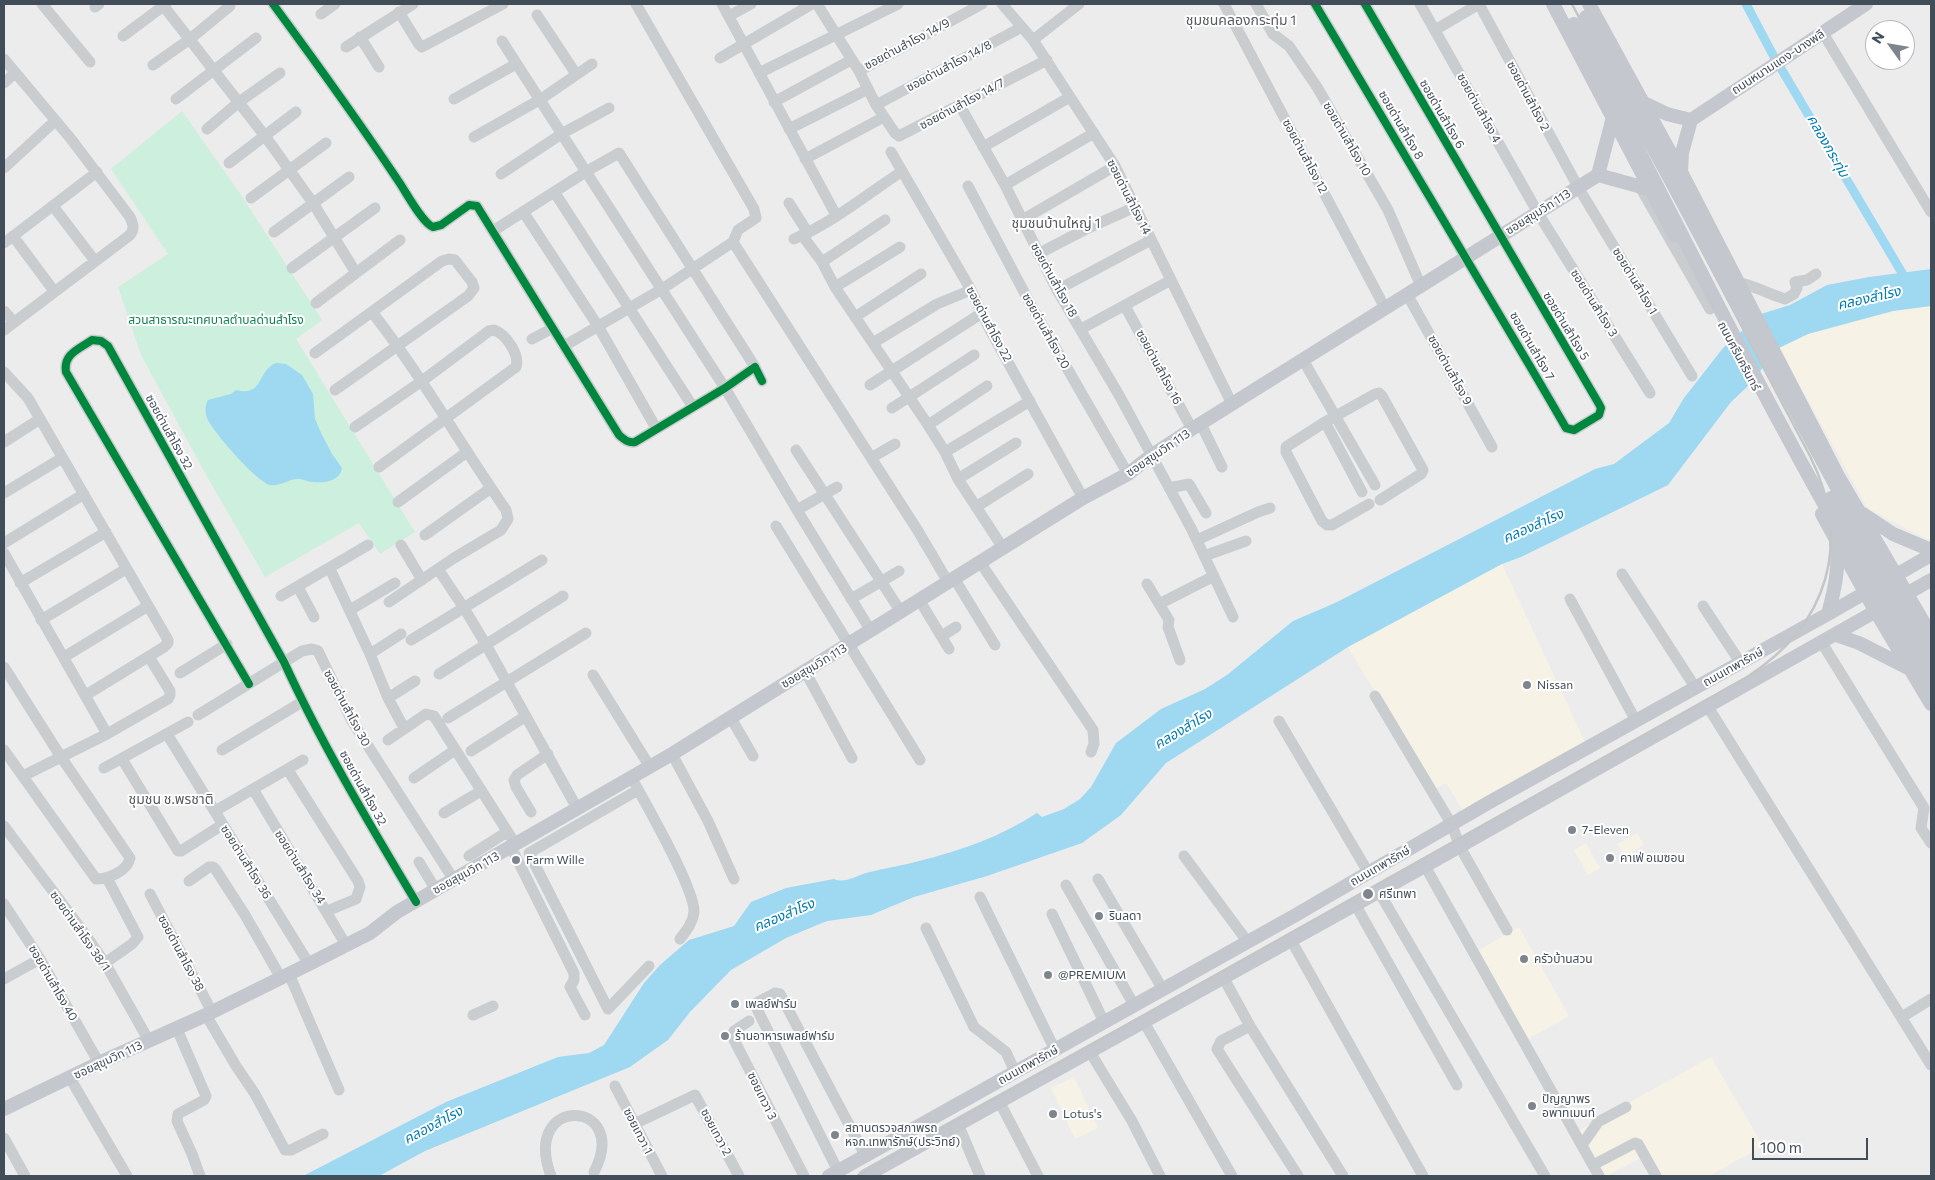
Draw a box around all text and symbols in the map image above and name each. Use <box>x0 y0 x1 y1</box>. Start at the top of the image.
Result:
district label: ชุมชนคลองกระทุ่ม 1 <box>1186 12 1296 28</box>
street label: ซอยด่านสำโรง 14/9 <box>862 15 952 73</box>
north arrow <box>1865 20 1915 70</box>
street label: ถนนหนามแดง-บางพลี <box>1729 27 1827 97</box>
text: N <box>1868 28 1888 46</box>
street label: ซอยด่านสำโรง 14/8 <box>904 37 994 95</box>
street label: ซอยด่านสำโรง 2 <box>1504 59 1552 133</box>
street label: ซอยด่านสำโรง 4 <box>1454 71 1504 145</box>
street label: ซอยด่านสำโรง 14/7 <box>917 76 1007 132</box>
street label: ซอยด่านสำโรง 6 <box>1416 77 1468 151</box>
street label: ซอยด่านสำโรง 8 <box>1375 88 1427 162</box>
street label: ซอยด่านสำโรง 10 <box>1320 99 1374 179</box>
water label: คลองกระทุ่ม <box>1803 112 1853 180</box>
street label: ซอยด่านสำโรง 12 <box>1279 116 1331 196</box>
street label: ซอยด่านสำโรง 14 <box>1104 157 1154 237</box>
street label: ซอยสุขุมวิท 113 <box>1503 186 1573 238</box>
district label: ชุมชนบ้านใหญ่ 1 <box>1012 215 1100 231</box>
street label: ซอยด่านสำโรง 18 <box>1028 240 1080 320</box>
street label: ซอยด่านสำโรง 1 <box>1609 245 1661 317</box>
street label: ซอยด่านสำโรง 3 <box>1567 267 1621 339</box>
water label: คลองสำโรง <box>1836 283 1902 313</box>
street label: ซอยด่านสำโรง 22 <box>963 284 1015 364</box>
street label: ซอยด่านสำโรง 5 <box>1540 289 1592 363</box>
street label: ซอยด่านสำโรง 20 <box>1019 290 1073 372</box>
street label: ซอยด่านสำโรง 7 <box>1507 309 1557 383</box>
park label: สวนสาธารณะเทศบาลตำบลด่านสำโรง <box>128 313 304 327</box>
street label: ถนนศรีนครินทร์ <box>1715 319 1763 393</box>
street label: ซอยด่านสำโรง 16 <box>1133 327 1185 407</box>
street label: ซอยด่านสำโรง 9 <box>1425 333 1475 407</box>
street label: ซอยด่านสำโรง 32 <box>142 392 196 472</box>
street label: ซอยสุขุมวิท 113 <box>1123 426 1193 480</box>
water label: คลองสำโรง <box>1500 505 1566 547</box>
street label: ซอยสุขุมวิท 113 <box>779 641 849 691</box>
street label: ถนนเทพารักษ์ <box>1700 645 1766 689</box>
street label: ซอยด่านสำโรง 30 <box>321 667 373 749</box>
place label: Nissan <box>1537 678 1573 692</box>
marker: Nissan <box>1521 679 1533 691</box>
water label: คลองสำโรง <box>1151 705 1215 753</box>
street label: ซอยด่านสำโรง 32 <box>336 748 390 828</box>
district label: ชุมชน ช.พรชาติ <box>128 791 214 807</box>
street label: ซอยด่านสำโรง 36 <box>218 822 274 902</box>
place label: 7-Eleven <box>1582 823 1629 837</box>
marker: 7-Eleven <box>1566 824 1578 836</box>
street label: ซอยด่านสำโรง 34 <box>272 827 328 907</box>
street label: ถนนเทพารักษ์ <box>1348 843 1412 889</box>
street label: ซอยสุขุมวิท 113 <box>430 849 502 897</box>
place label: คาเฟ่ อเมซอน <box>1620 851 1685 865</box>
marker: คาเฟ่ อเมซอน <box>1604 852 1616 864</box>
place label: Farm Wille <box>526 853 584 867</box>
marker: Farm Wille <box>510 854 522 866</box>
marker: ศรีเทพา <box>1361 887 1375 901</box>
place label: ศรีเทพา <box>1379 887 1416 901</box>
street label: ซอยด่านสำโรง 38/1 <box>47 888 113 974</box>
water label: คลองสำโรง <box>751 895 817 935</box>
place label: รินลดา <box>1109 909 1141 923</box>
marker: รินลดา <box>1093 910 1105 922</box>
street label: ซอยด่านสำโรง 38 <box>155 912 207 994</box>
street label: ซอยด่านสำโรง 40 <box>25 942 81 1024</box>
place label: ครัวบ้านสวน <box>1534 952 1593 966</box>
marker: ครัวบ้านสวน <box>1518 953 1530 965</box>
place label: @PREMIUM <box>1058 968 1126 982</box>
marker: @PREMIUM <box>1042 969 1054 981</box>
place label: เพลย์ฟาร์ม <box>745 997 797 1011</box>
marker: เพลย์ฟาร์ม <box>729 998 741 1010</box>
place label: ร้านอาหารเพลย์ฟาร์ม <box>735 1029 835 1043</box>
marker: ร้านอาหารเพลย์ฟาร์ม <box>719 1030 731 1042</box>
street label: ซอยสุขุมวิท 113 <box>71 1038 145 1082</box>
street label: ถนนเทพารักษ์ <box>995 1043 1061 1087</box>
street label: ซอยเทวา 3 <box>744 1070 780 1122</box>
place label: ปัญญาพร อพาทเมนท์ <box>1542 1092 1595 1120</box>
marker: ปัญญาพร อพาทเมนท์ <box>1526 1100 1538 1112</box>
water label: คลองสำโรง <box>401 1102 465 1148</box>
street label: ซอยเทวา 1 <box>620 1106 656 1156</box>
street label: ซอยเทวา 2 <box>698 1106 734 1158</box>
place label: Lotus's <box>1063 1107 1102 1121</box>
marker: Lotus's <box>1047 1108 1059 1120</box>
place label: สถานตรวจสภาพรถ หจก.เทพารักษ์(ประวิทย์) <box>845 1121 960 1149</box>
scale bar <box>1755 1128 1871 1160</box>
marker: สถานตรวจสภาพรถ หจก.เทพารักษ์(ประวิทย์) <box>829 1129 841 1141</box>
text: 100 m <box>1760 1138 1802 1156</box>

